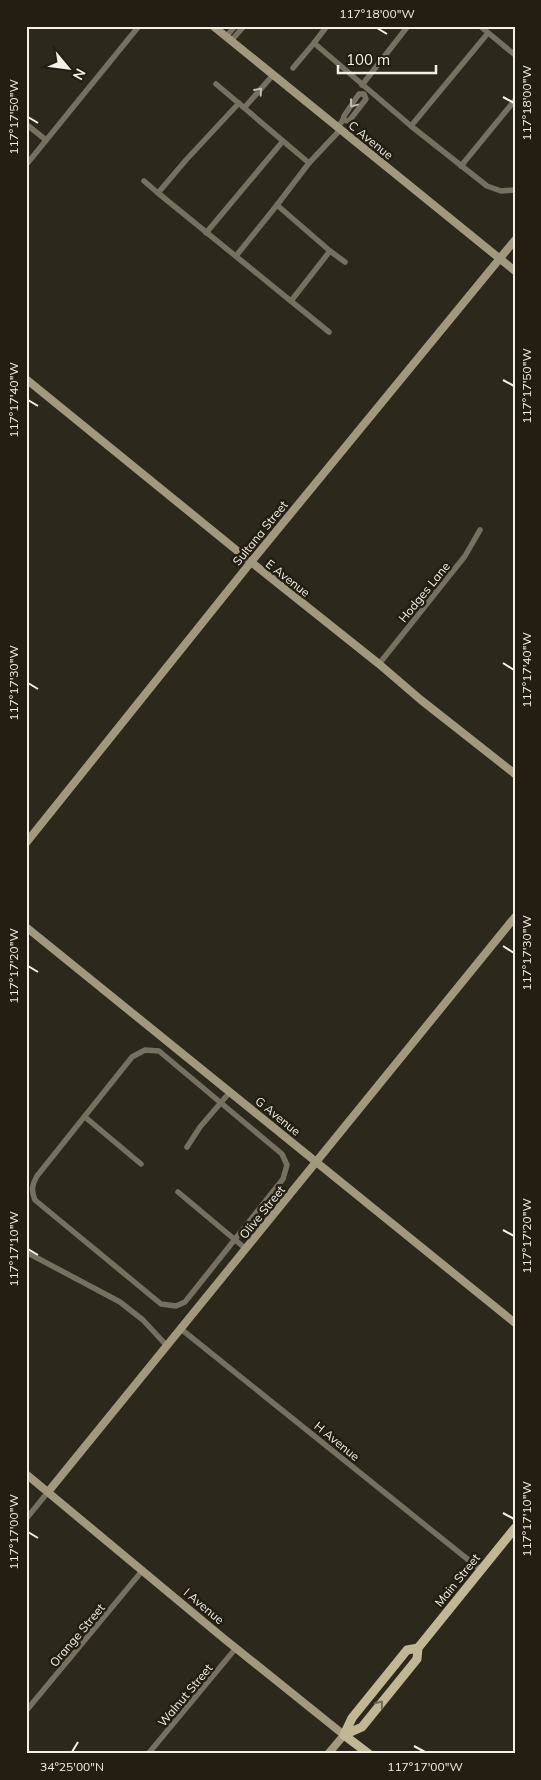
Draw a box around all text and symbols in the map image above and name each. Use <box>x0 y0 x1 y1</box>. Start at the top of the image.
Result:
text: 117°18'00"W <box>339 6 415 21</box>
north arrow <box>42 42 92 92</box>
scale bar <box>338 42 436 74</box>
text: 100 m <box>346 50 390 69</box>
text: N <box>69 65 90 83</box>
text: 117°18'00"W <box>519 65 534 141</box>
text: 117°17'50"W <box>6 79 21 155</box>
one-way arrow <box>253 88 262 97</box>
one-way arrow <box>350 98 358 107</box>
street label: C Avenue <box>346 117 396 163</box>
text: 117°17'50"W <box>519 348 534 424</box>
text: 117°17'40"W <box>6 362 21 438</box>
street label: Sultana Street <box>229 497 291 569</box>
street label: E Avenue <box>263 556 313 600</box>
street label: Hodges Lane <box>395 559 453 625</box>
text: 117°17'40"W <box>519 632 534 708</box>
text: 117°17'30"W <box>6 645 21 721</box>
text: 117°17'30"W <box>519 915 534 991</box>
text: 117°17'20"W <box>6 928 21 1004</box>
street label: G Avenue <box>252 1093 304 1139</box>
street label: Olive Street <box>236 1182 288 1242</box>
text: 117°17'20"W <box>519 1198 534 1274</box>
text: 117°17'10"W <box>6 1211 21 1287</box>
street label: H Avenue <box>311 1418 363 1464</box>
text: 117°17'10"W <box>519 1481 534 1557</box>
text: 117°17'00"W <box>6 1494 21 1570</box>
street label: Main Street <box>431 1551 483 1609</box>
street label: I Avenue <box>181 1585 227 1627</box>
street label: Orange Street <box>46 1600 108 1670</box>
street label: Walnut Street <box>154 1661 216 1729</box>
one-way arrow <box>375 1701 383 1710</box>
text: 34°25'00"N <box>40 1759 104 1774</box>
text: 117°17'00"W <box>387 1759 463 1774</box>

